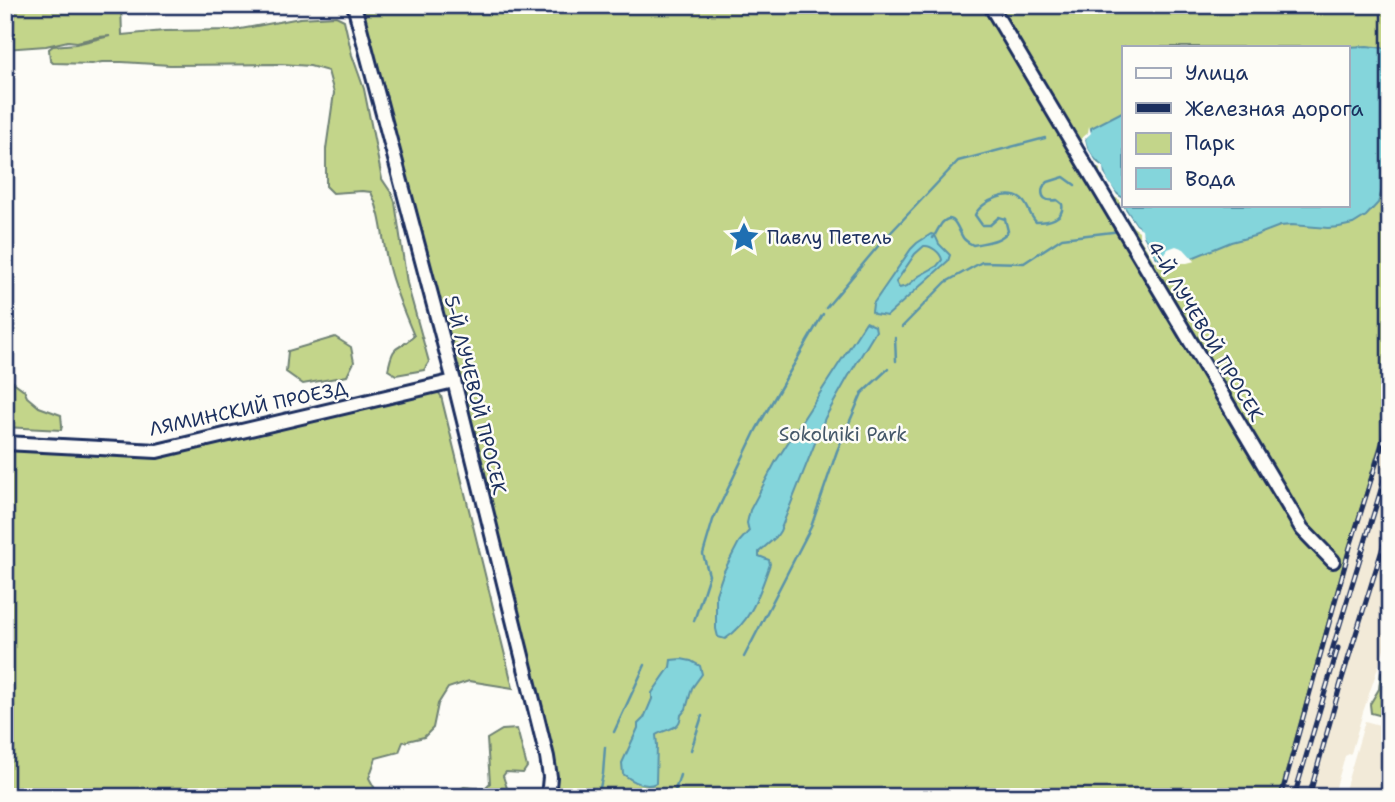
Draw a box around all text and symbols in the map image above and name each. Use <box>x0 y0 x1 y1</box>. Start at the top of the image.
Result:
legend <box>1122 46 1350 206</box>
text: Улица <box>1185 59 1248 87</box>
text: Железная дорога <box>1185 95 1364 123</box>
text: Парк <box>1185 129 1235 157</box>
text: Вода <box>1185 165 1235 193</box>
place icon: Павлу Петель <box>727 220 761 254</box>
place label: Павлу Петель <box>767 225 892 250</box>
street label: 4-Й ЛУЧЕВОЙ ПРОСЕК <box>1142 236 1269 426</box>
street label: 5-Й ЛУЧЕВОЙ ПРОСЕК <box>439 293 512 497</box>
street label: ЛЯМИНСКИЙ ПРОЕЗД <box>147 375 350 442</box>
park label: Sokolniki Park <box>779 422 907 447</box>

